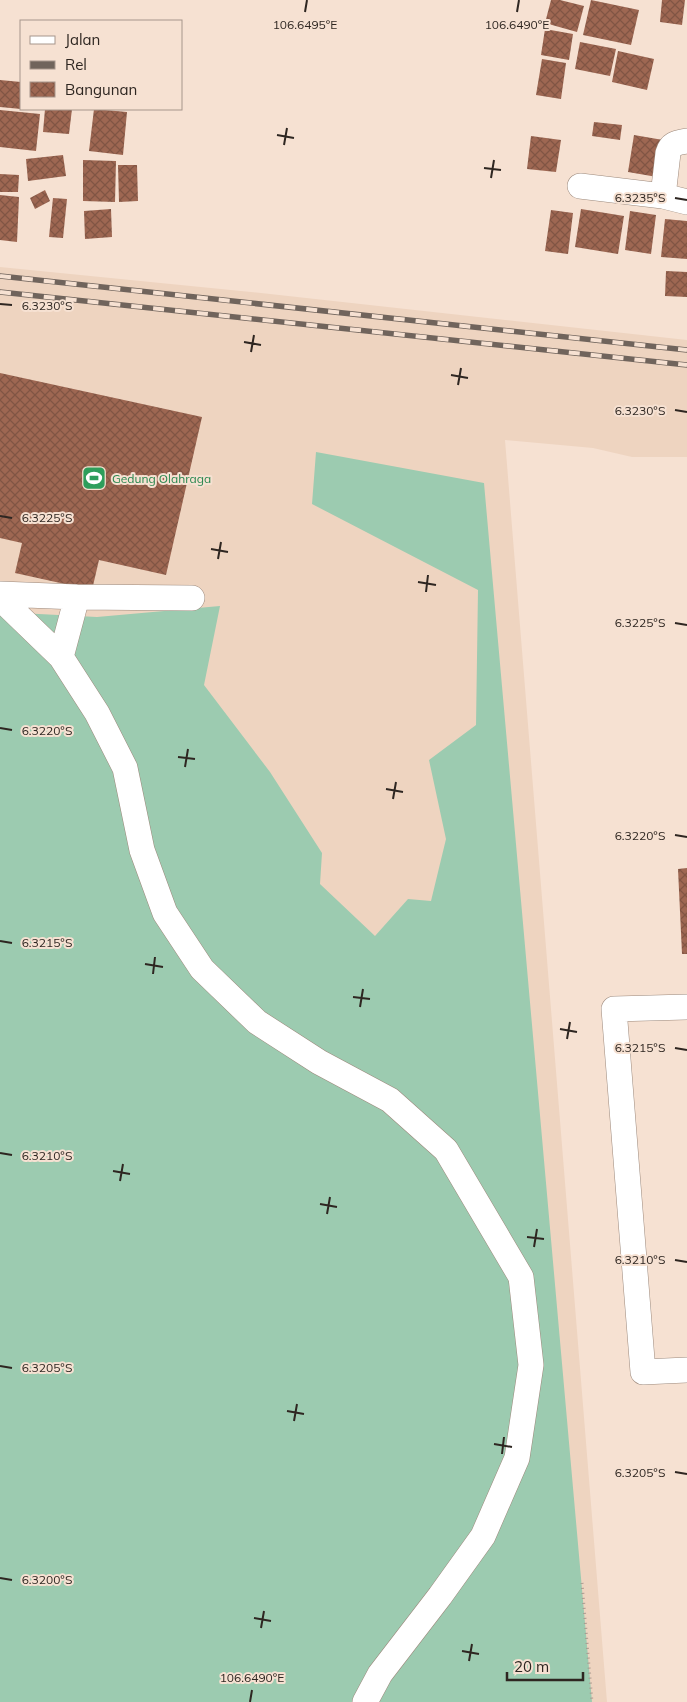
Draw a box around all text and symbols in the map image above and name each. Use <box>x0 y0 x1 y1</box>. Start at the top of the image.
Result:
text: 106.6495°E <box>273 17 337 32</box>
text: 106.6490°E <box>485 17 549 32</box>
legend <box>20 20 182 110</box>
text: Jalan <box>65 30 100 49</box>
text: Rel <box>65 55 87 74</box>
text: Bangunan <box>65 80 137 99</box>
text: 6.3235°S <box>615 190 665 205</box>
text: 6.3230°S <box>22 298 72 313</box>
text: 6.3230°S <box>615 403 665 418</box>
sports icon: Gedung Olahraga <box>81 465 107 491</box>
place label: Gedung Olahraga <box>112 471 211 486</box>
text: 6.3225°S <box>22 510 72 525</box>
text: 6.3225°S <box>615 615 665 630</box>
text: 6.3220°S <box>22 723 72 738</box>
text: 6.3220°S <box>615 828 665 843</box>
text: 6.3215°S <box>22 935 72 950</box>
text: 6.3215°S <box>615 1040 665 1055</box>
text: 6.3210°S <box>22 1148 72 1163</box>
text: 6.3210°S <box>615 1252 665 1267</box>
text: 6.3205°S <box>22 1360 72 1375</box>
text: 6.3205°S <box>615 1465 665 1480</box>
text: 6.3200°S <box>22 1572 72 1587</box>
scale bar <box>507 1650 583 1682</box>
text: 20 m <box>514 1657 549 1676</box>
text: 106.6490°E <box>220 1670 284 1685</box>

